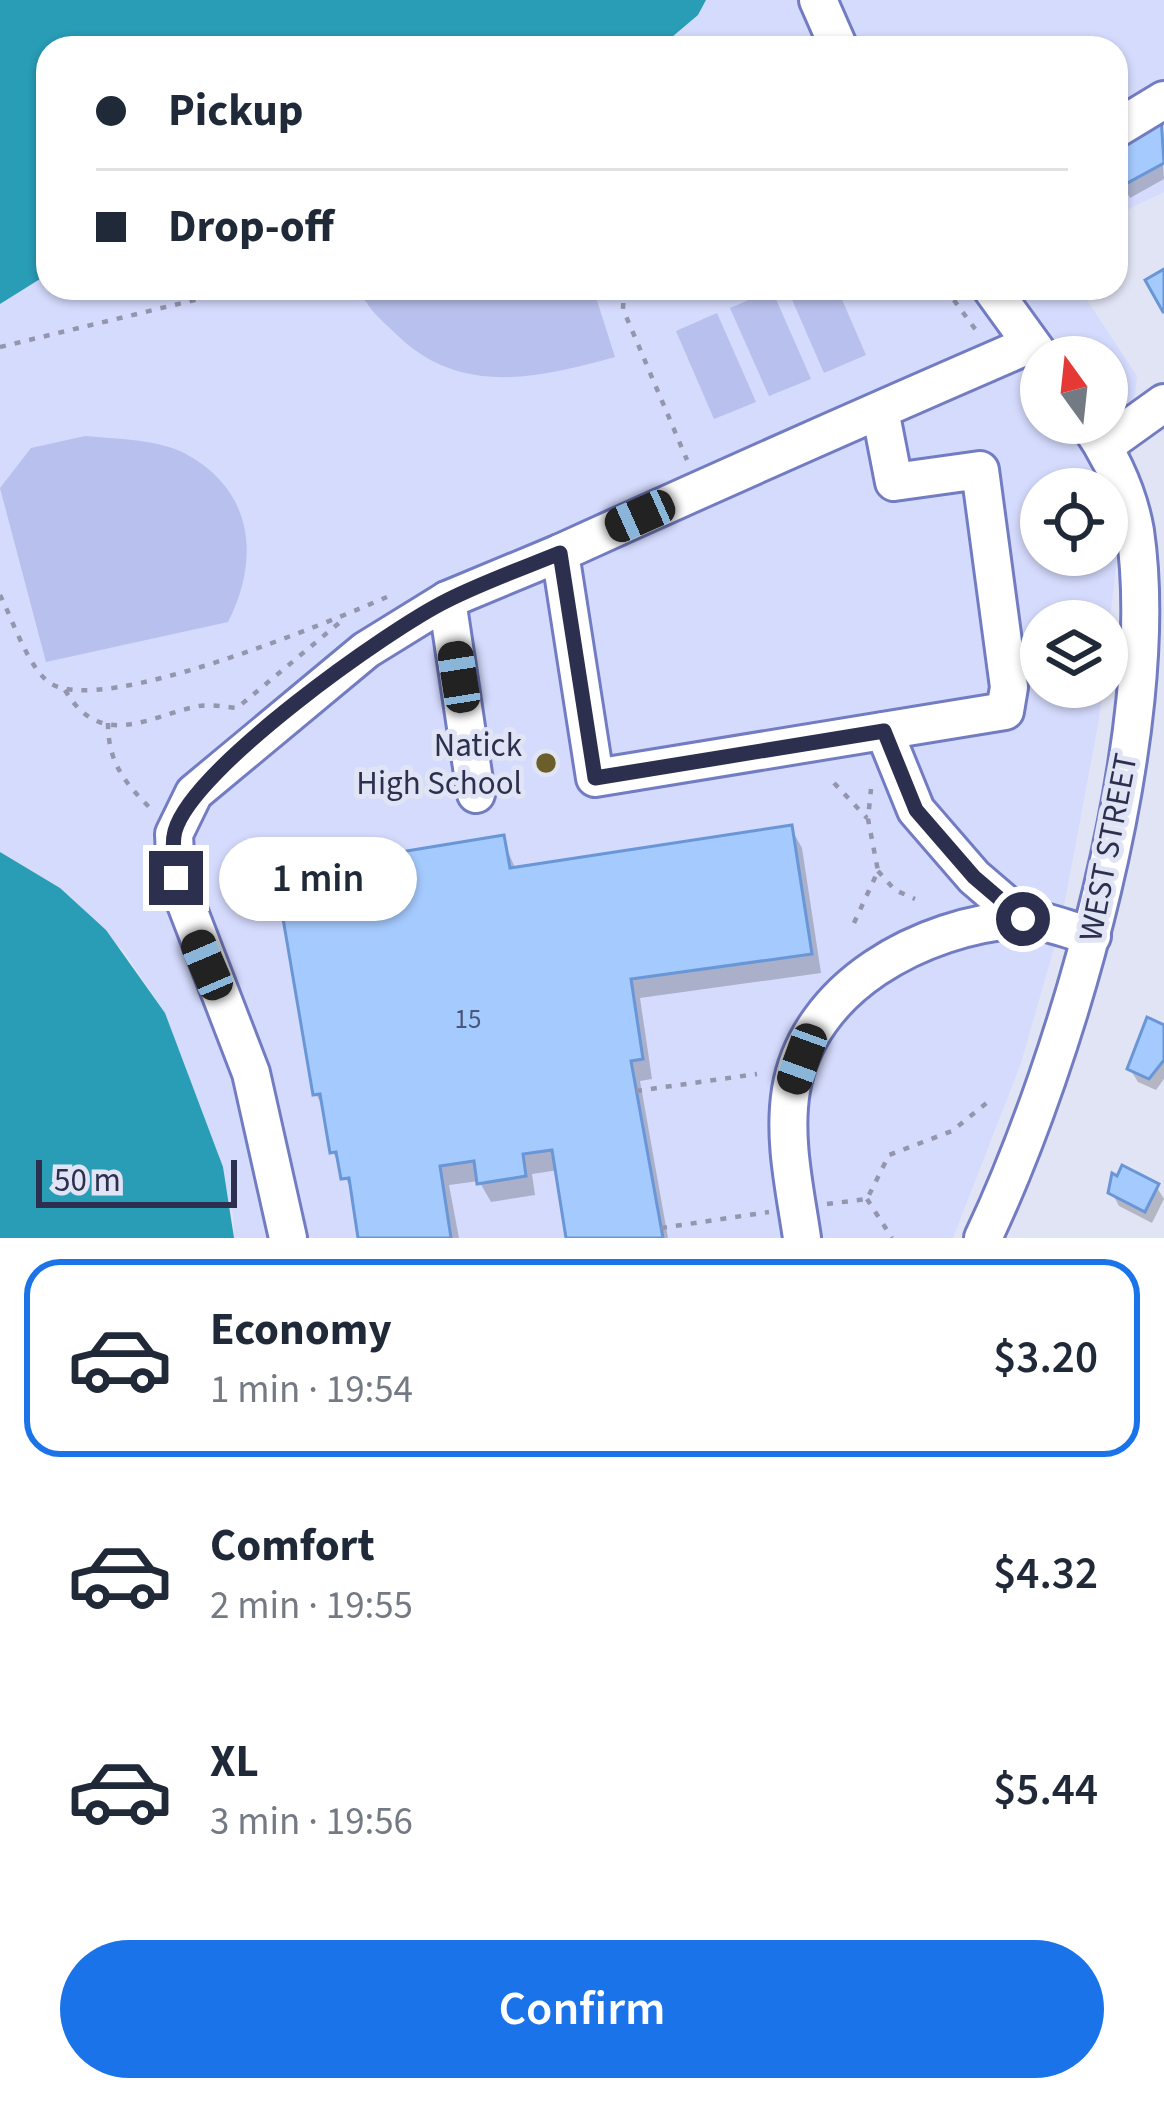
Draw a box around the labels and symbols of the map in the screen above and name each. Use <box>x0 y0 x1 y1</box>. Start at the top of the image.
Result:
north arrow <box>1020 336 1128 444</box>
car <box>600 485 680 547</box>
car <box>436 639 482 715</box>
place label: Natick High School <box>356 722 523 807</box>
street label: WEST STREET <box>1067 749 1150 945</box>
marker: Natick High School <box>533 750 559 776</box>
callout: 1 min <box>218 836 416 920</box>
route end <box>149 851 203 905</box>
route start <box>996 892 1050 946</box>
car <box>176 925 238 1005</box>
house number: 15 <box>455 1000 481 1039</box>
car <box>773 1019 831 1099</box>
scale bar <box>36 1154 237 1207</box>

